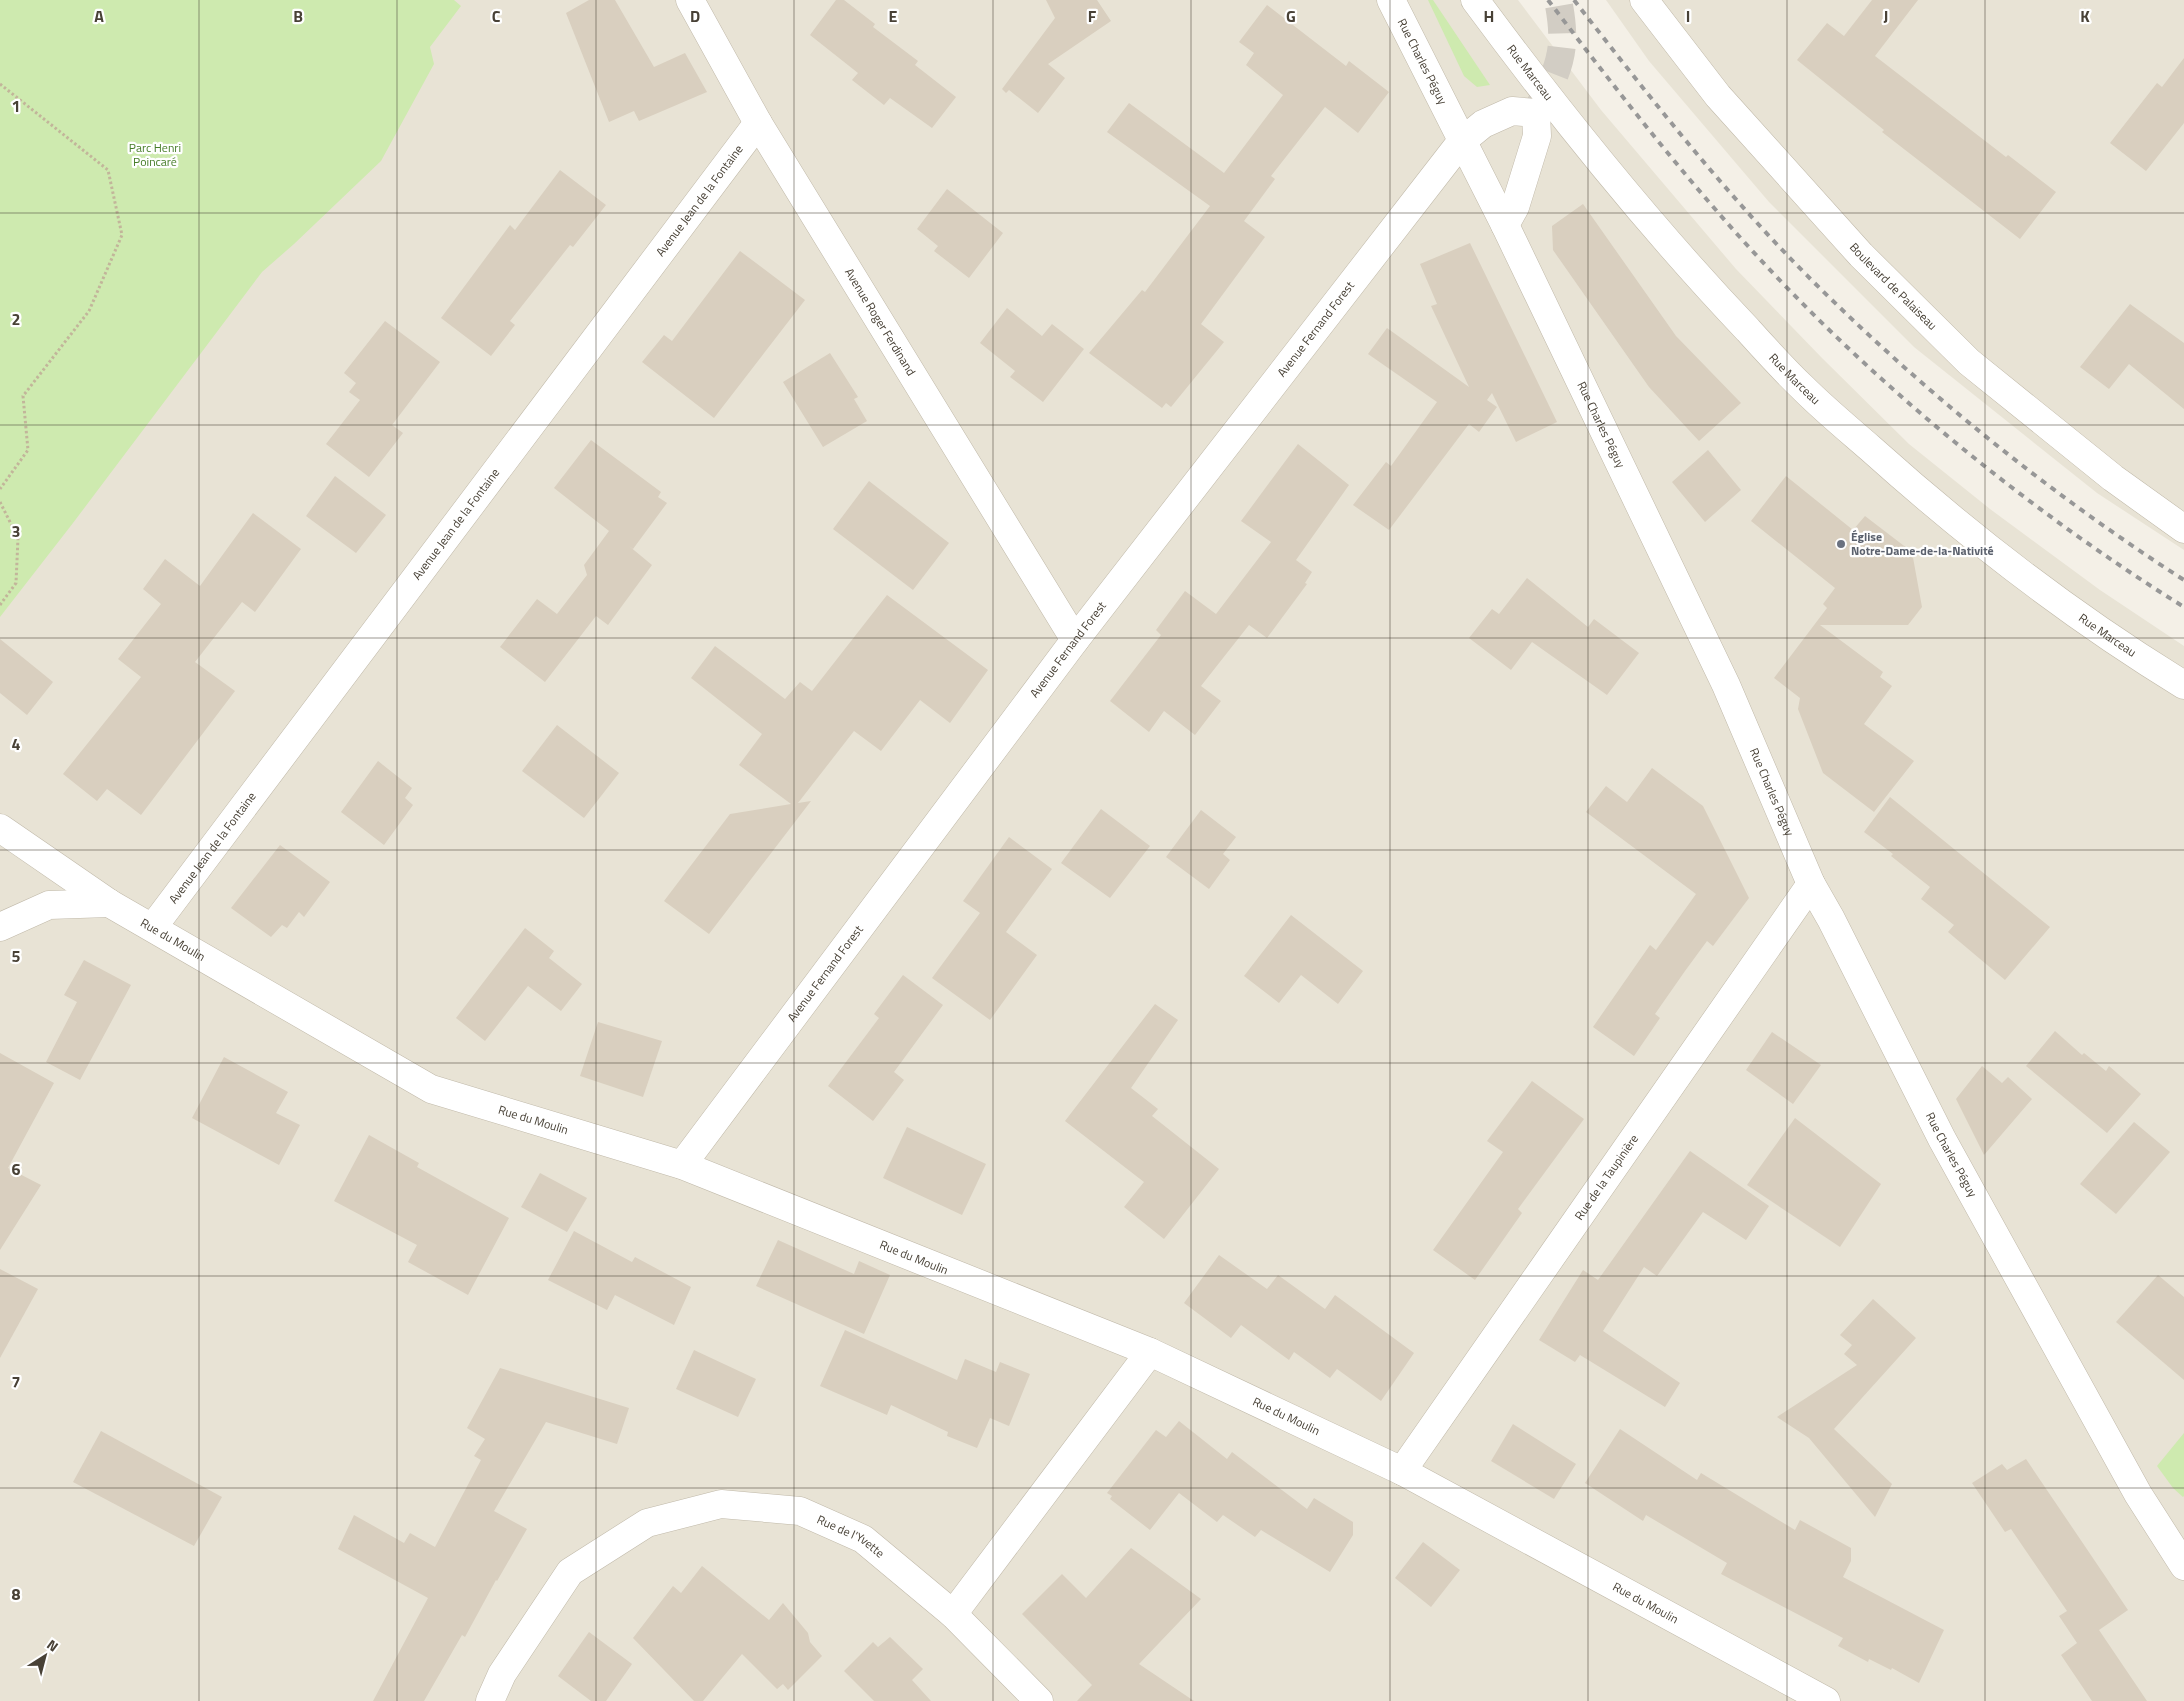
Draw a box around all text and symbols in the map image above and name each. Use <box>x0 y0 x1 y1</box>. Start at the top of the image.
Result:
text: A <box>94 4 104 28</box>
text: B <box>293 4 303 28</box>
text: C <box>492 4 501 28</box>
text: D <box>690 4 700 28</box>
text: E <box>889 4 898 28</box>
text: F <box>1088 4 1097 28</box>
text: G <box>1286 4 1296 28</box>
text: H <box>1484 4 1494 28</box>
text: I <box>1686 4 1690 28</box>
text: J <box>1884 4 1888 28</box>
text: K <box>2080 4 2090 28</box>
street label: Rue Charles Péguy <box>1393 15 1452 108</box>
street label: Rue Marceau <box>1502 40 1558 104</box>
text: 1 <box>12 94 20 118</box>
park label: Parc Henri Poincaré <box>129 138 181 171</box>
street label: Avenue Jean de la Fontaine <box>651 140 748 260</box>
street label: Boulevard de Palaiseau <box>1845 238 1942 334</box>
street label: Avenue Roger Ferdinand <box>840 264 921 379</box>
street label: Avenue Fernand Forest <box>1272 276 1359 381</box>
text: 2 <box>12 307 20 331</box>
street label: Rue Marceau <box>1765 349 1825 409</box>
street label: Rue Charles Péguy <box>1573 378 1631 471</box>
street label: Avenue Jean de la Fontaine <box>407 464 504 584</box>
text: 3 <box>12 519 20 543</box>
place label: Église Notre-Dame-de-la-Nativité <box>1851 527 1994 560</box>
marker: Église Notre-Dame-de-la-Nativité <box>1835 538 1847 550</box>
street label: Avenue Fernand Forest <box>1025 596 1111 702</box>
street label: Rue Marceau <box>2075 608 2140 661</box>
text: 4 <box>12 732 21 756</box>
street label: Rue Charles Péguy <box>1745 745 1800 839</box>
street label: Avenue Jean de la Fontaine <box>164 788 260 907</box>
street label: Rue du Moulin <box>137 913 209 966</box>
street label: Avenue Fernand Forest <box>782 920 868 1026</box>
text: 5 <box>12 944 21 968</box>
street label: Rue du Moulin <box>496 1100 571 1139</box>
street label: Rue Charles Péguy <box>1921 1109 1982 1201</box>
street label: Rue de la Taupinière <box>1570 1130 1643 1224</box>
text: 6 <box>12 1157 21 1181</box>
street label: Rue du Moulin <box>877 1235 951 1279</box>
text: 7 <box>12 1370 20 1394</box>
street label: Rue du Moulin <box>1250 1392 1323 1440</box>
street label: Rue de l'Yvette <box>814 1510 889 1562</box>
street label: Rue du Moulin <box>1609 1577 1682 1628</box>
text: 8 <box>12 1582 21 1606</box>
north arrow <box>20 1631 70 1681</box>
text: N <box>43 1634 63 1656</box>

